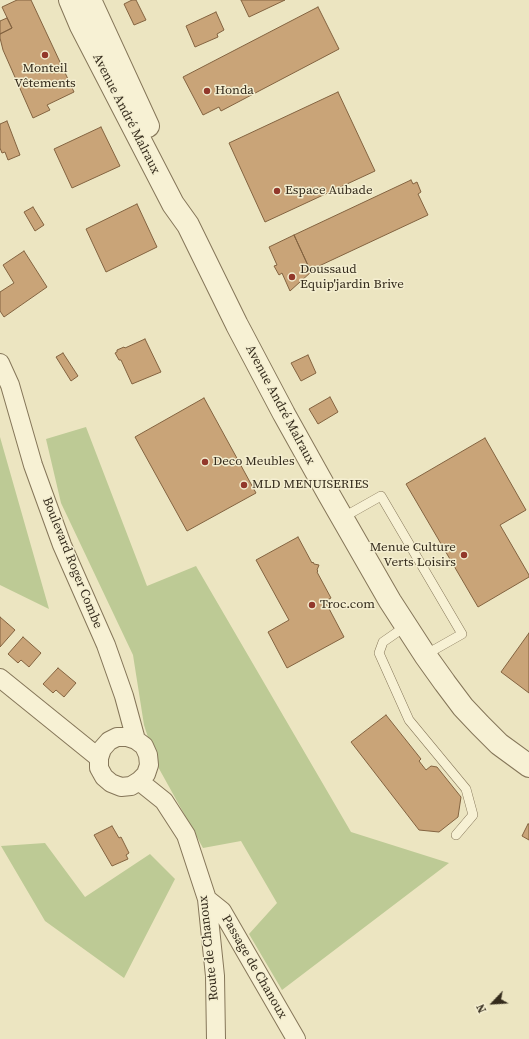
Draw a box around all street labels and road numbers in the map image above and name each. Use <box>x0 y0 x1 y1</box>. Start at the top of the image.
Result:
street label: Avenue André Malraux <box>89 51 163 177</box>
street label: Avenue André Malraux <box>242 343 318 467</box>
street label: Boulevard Roger Combe <box>39 495 105 631</box>
street label: Route de Chanoux <box>196 895 222 1001</box>
street label: Passage de Chanoux <box>218 912 290 1022</box>

